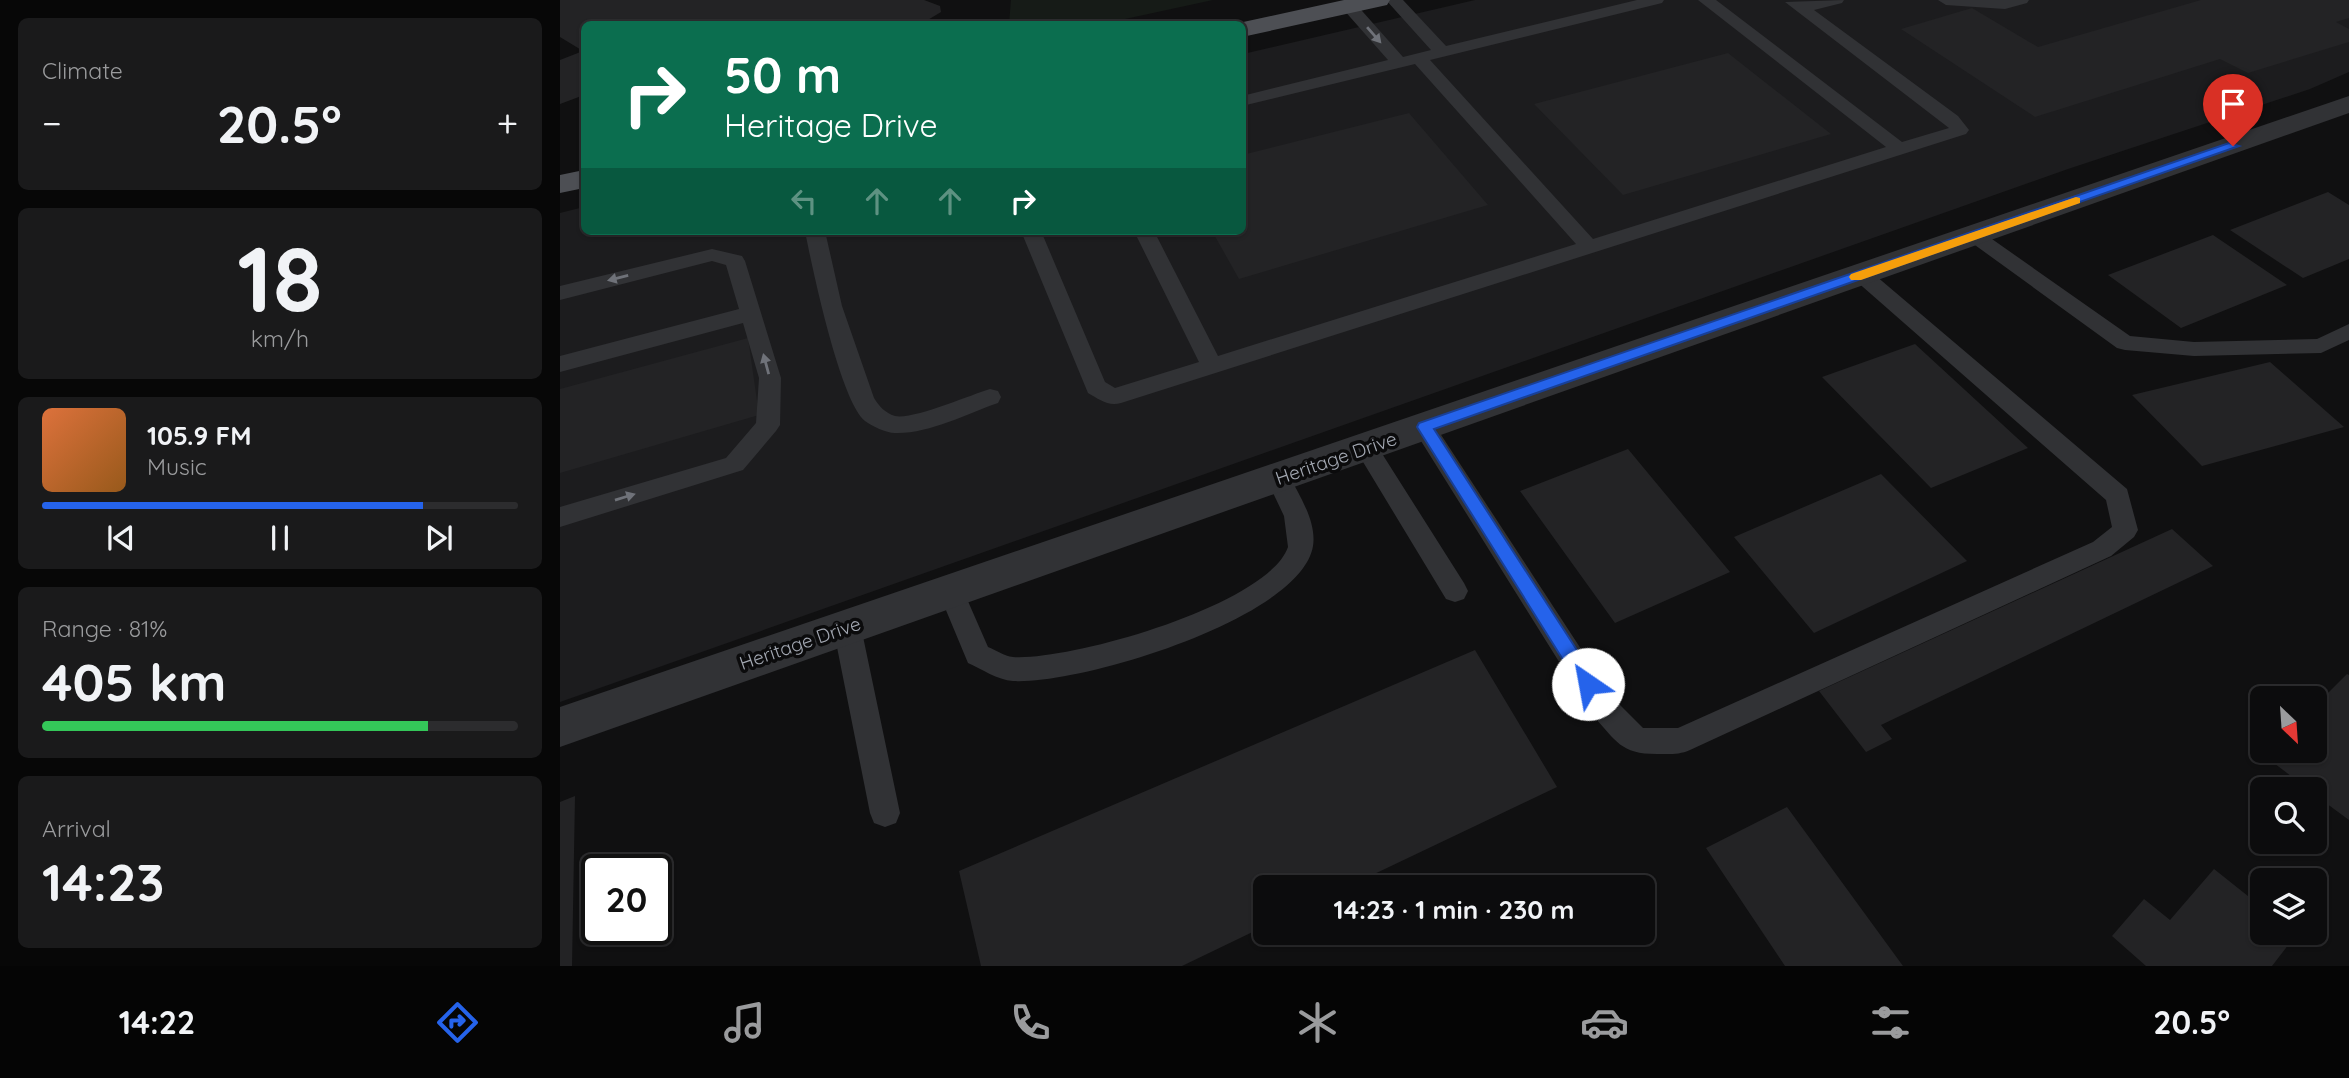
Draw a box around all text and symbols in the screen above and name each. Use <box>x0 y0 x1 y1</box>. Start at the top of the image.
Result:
one-way arrow <box>1366 26 1382 44</box>
text: 50 m <box>724 44 841 105</box>
icon: right <box>609 49 700 140</box>
text: Climate <box>42 56 123 85</box>
pin <box>2203 74 2263 146</box>
icon: arrive <box>2214 85 2252 123</box>
text: 20.5° <box>217 91 342 156</box>
text: − <box>42 99 62 147</box>
text: + <box>497 99 518 147</box>
text: Heritage Drive <box>724 105 938 145</box>
icon: left <box>785 182 823 220</box>
icon: ahead <box>858 182 896 220</box>
icon: ahead <box>931 182 969 220</box>
icon: right <box>1004 182 1042 220</box>
text: 18 <box>237 221 323 335</box>
one-way arrow <box>607 273 629 284</box>
text: km/h <box>251 324 309 353</box>
one-way arrow <box>761 353 771 374</box>
text: 105.9 FM <box>147 419 251 452</box>
street label: Heritage Drive <box>1272 426 1400 490</box>
text: Music <box>147 452 207 481</box>
one-way arrow <box>615 492 636 502</box>
icon: previous <box>102 519 140 557</box>
icon: pause <box>261 519 299 557</box>
icon: next <box>420 519 458 557</box>
street label: Heritage Drive <box>736 611 864 675</box>
text: Range · 81% <box>42 614 167 643</box>
position arrow <box>1551 647 1625 721</box>
text: 405 km <box>42 649 227 714</box>
north arrow <box>2250 686 2328 763</box>
map controls <box>2250 686 2327 945</box>
button: search <box>2250 777 2327 854</box>
text: Arrival <box>42 814 111 843</box>
text: 14:23 <box>42 849 165 914</box>
speed limit sign: 20 <box>581 854 672 945</box>
button: layers <box>2250 868 2327 945</box>
text: 14:23 · 1 min · 230 m <box>1334 893 1574 926</box>
icon: directions <box>433 998 482 1047</box>
icon: music <box>720 998 769 1047</box>
icon: phone <box>1006 998 1055 1047</box>
icon: climate <box>1293 998 1342 1047</box>
icon: car <box>1580 998 1629 1047</box>
icon: filters <box>1866 998 1915 1047</box>
text: 14:22 <box>119 1002 195 1042</box>
text: 20.5° <box>2153 1002 2230 1042</box>

